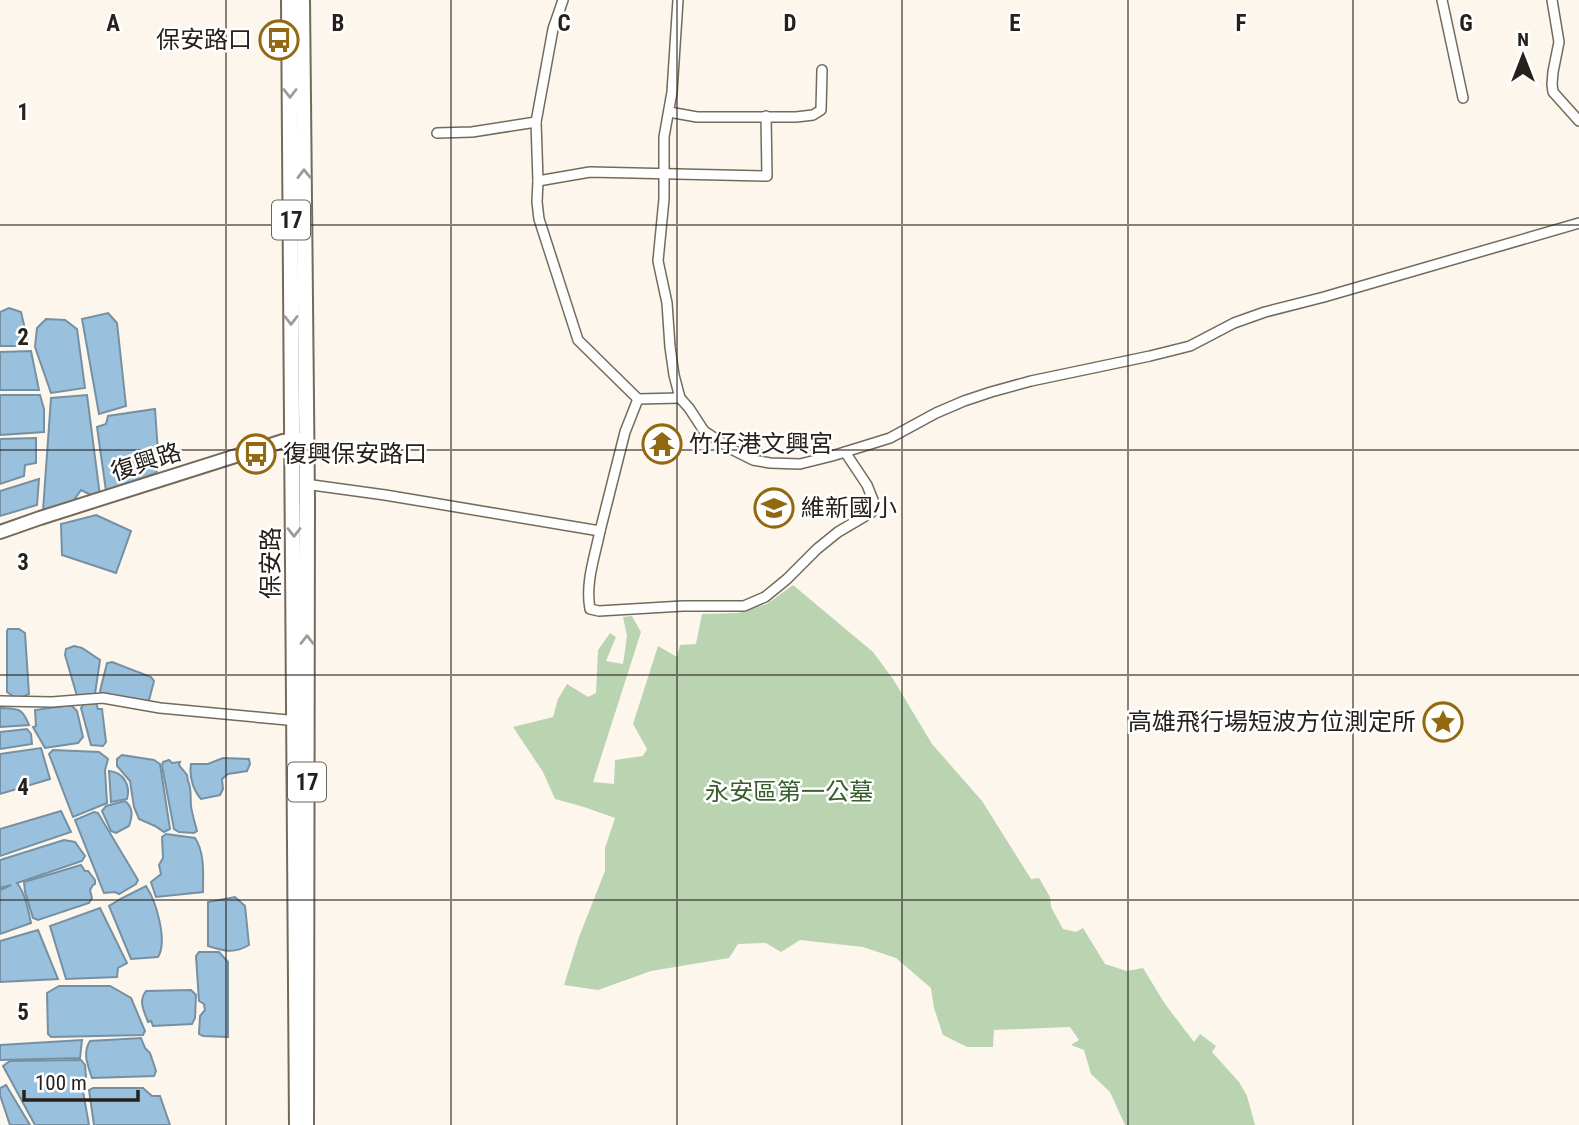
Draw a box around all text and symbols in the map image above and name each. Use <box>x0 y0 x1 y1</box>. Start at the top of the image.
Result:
text: A <box>106 10 120 37</box>
text: B <box>332 10 344 37</box>
text: C <box>557 10 571 37</box>
text: D <box>784 10 797 37</box>
text: E <box>1009 10 1021 37</box>
text: F <box>1236 10 1247 37</box>
text: G <box>1459 10 1473 37</box>
bus stop icon: 保安路口 <box>258 19 300 61</box>
north arrow <box>1488 21 1558 91</box>
place label: 保安路口 <box>156 26 252 54</box>
text: N <box>1517 28 1529 51</box>
one-way arrow <box>282 88 298 98</box>
text: 1 <box>17 99 29 126</box>
one-way arrow <box>296 169 312 179</box>
road number: 17 <box>272 200 310 240</box>
one-way arrow <box>283 315 299 326</box>
text: 2 <box>17 324 29 351</box>
temple icon: 竹仔港文興宮 <box>641 423 683 465</box>
place label: 竹仔港文興宮 <box>689 430 833 458</box>
bus stop icon: 復興保安路口 <box>235 433 277 475</box>
street label: 復興路 <box>107 438 185 486</box>
place label: 復興保安路口 <box>283 440 427 468</box>
school or university icon: 維新國小 <box>753 487 795 529</box>
place label: 維新國小 <box>801 494 897 522</box>
street label: 保安路 <box>257 527 285 599</box>
one-way arrow <box>286 527 301 538</box>
text: 3 <box>17 549 29 576</box>
one-way arrow <box>299 635 315 645</box>
place icon: 高雄飛行場短波方位測定所 <box>1422 701 1464 743</box>
place label: 高雄飛行場短波方位測定所 <box>1128 708 1416 736</box>
road number: 17 <box>288 762 326 802</box>
text: 4 <box>17 774 29 801</box>
park label: 永安區第一公墓 <box>705 778 873 806</box>
text: 5 <box>17 999 29 1026</box>
scale bar <box>24 1058 138 1102</box>
text: 100 m <box>35 1071 87 1095</box>

